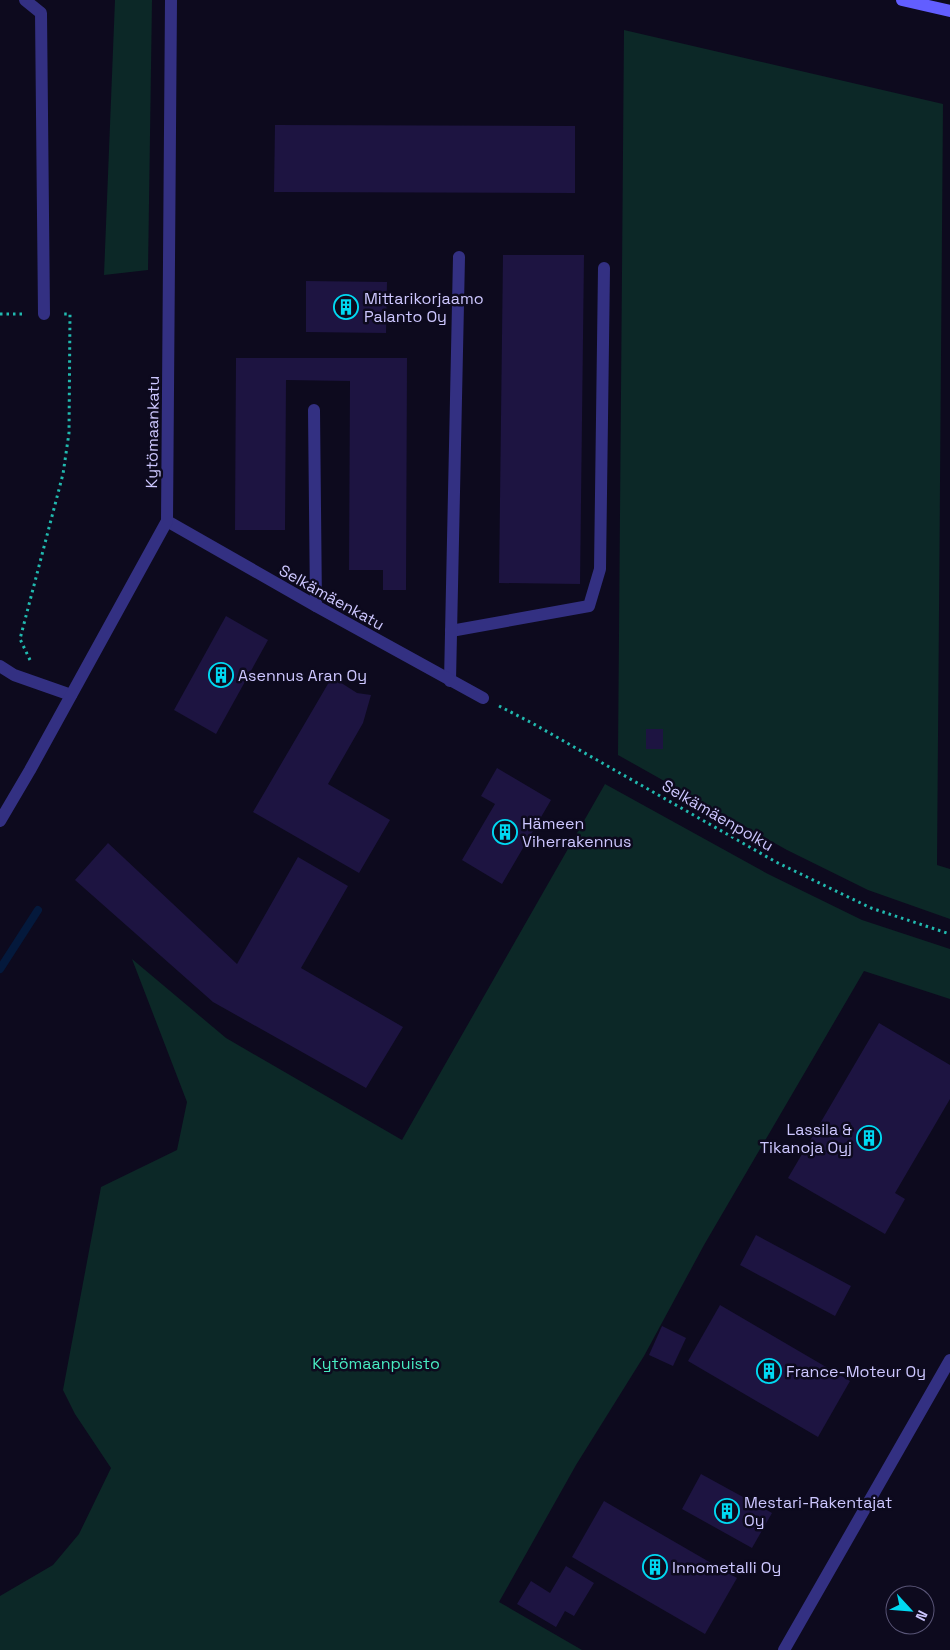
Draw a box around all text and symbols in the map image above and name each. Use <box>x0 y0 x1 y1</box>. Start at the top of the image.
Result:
place label: Mittarikorjaamo Palanto Oy <box>364 288 484 327</box>
building icon: Mittarikorjaamo Palanto Oy <box>333 294 359 320</box>
street label: Kytömaankatu <box>141 376 164 488</box>
street label: Selkämäenkatu <box>275 560 388 635</box>
building icon: Asennus Aran Oy <box>208 662 234 688</box>
place label: Asennus Aran Oy <box>238 665 367 686</box>
street label: Selkämäenpolku <box>658 775 777 856</box>
place label: Hämeen Viherrakennus <box>522 813 631 852</box>
building icon: Hämeen Viherrakennus <box>492 819 518 845</box>
place label: Lassila & Tikanoja Oyj <box>760 1119 852 1158</box>
building icon: Lassila & Tikanoja Oyj <box>856 1125 882 1151</box>
park label: Kytömaanpuisto <box>312 1353 440 1374</box>
building icon: France-Moteur Oy <box>756 1358 782 1384</box>
place label: France-Moteur Oy <box>786 1361 926 1382</box>
place label: Mestari-Rakentajat Oy <box>744 1492 892 1531</box>
building icon: Mestari-Rakentajat Oy <box>714 1498 740 1524</box>
building icon: Innometalli Oy <box>642 1554 668 1580</box>
place label: Innometalli Oy <box>672 1557 781 1578</box>
north arrow <box>885 1585 935 1635</box>
text: N <box>912 1608 932 1624</box>

